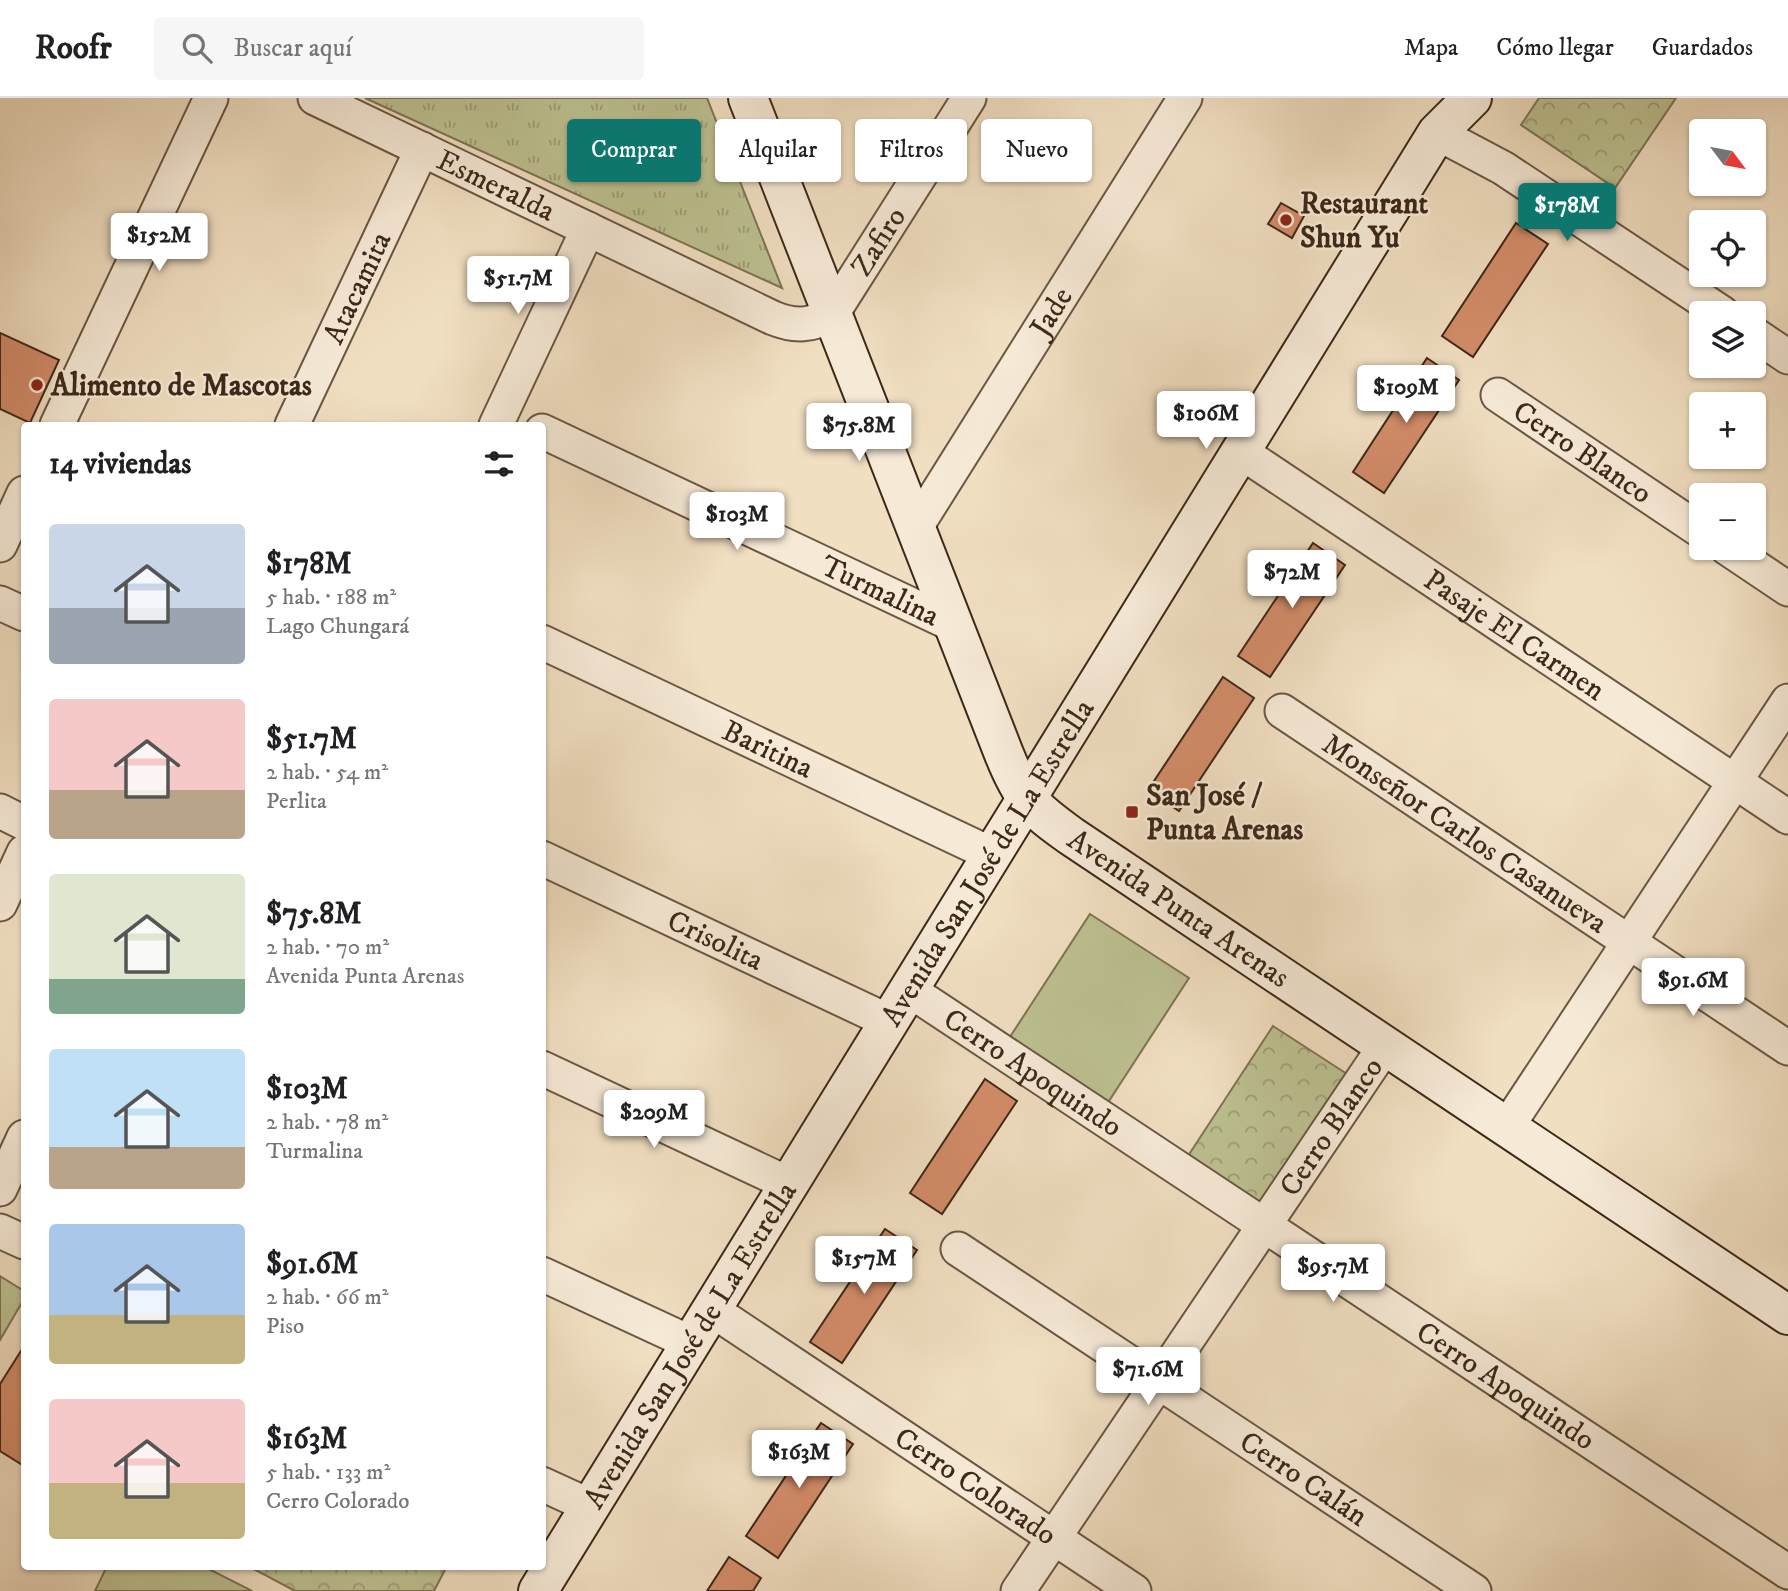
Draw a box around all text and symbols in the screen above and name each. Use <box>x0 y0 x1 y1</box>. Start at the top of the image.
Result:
search box <box>154 17 644 80</box>
text: Roofr <box>35 28 112 69</box>
icon: search <box>178 29 216 67</box>
text: Buscar aquí <box>234 32 352 65</box>
text: Mapa <box>1404 33 1458 63</box>
text: Cómo llegar <box>1496 33 1614 63</box>
text: Guardados <box>1652 33 1753 63</box>
chip: Comprar <box>567 119 701 182</box>
chip: Alquilar <box>715 119 841 182</box>
chip: Filtros <box>855 119 967 182</box>
chip: Nuevo <box>981 119 1092 182</box>
north arrow <box>1689 119 1766 196</box>
map controls <box>1689 119 1766 560</box>
street label: Esmeralda <box>430 142 561 231</box>
pin: $178M <box>1518 184 1616 243</box>
place label: Restaurant Shun Yu <box>1300 186 1429 257</box>
text: $178M <box>1534 191 1600 220</box>
street label: Zafiro <box>844 201 915 284</box>
button: locate <box>1689 210 1766 287</box>
marker: Restaurant Shun Yu <box>1278 212 1294 228</box>
pin: $152M <box>110 214 208 273</box>
text: $152M <box>127 221 191 250</box>
street label: Atacamita <box>316 226 400 350</box>
pin: $51.7M <box>461 256 575 316</box>
text: $51.7M <box>483 264 553 293</box>
street label: Jade <box>1021 281 1082 347</box>
button: layers <box>1689 301 1766 378</box>
pin: $109M <box>1357 366 1455 425</box>
place label: Alimento de Mascotas <box>50 368 312 405</box>
text: $109M <box>1373 373 1439 402</box>
marker: Alimento de Mascotas <box>29 377 45 393</box>
pin: $106M <box>1157 392 1255 451</box>
button: + <box>1689 392 1766 469</box>
street label: Cerro Blanco <box>1505 393 1658 513</box>
text: $106M <box>1173 399 1239 428</box>
pin: $75.8M <box>802 404 916 463</box>
text: $75.8M <box>822 411 896 440</box>
icon: filters <box>480 445 518 483</box>
text: 14 viviendas <box>49 446 191 483</box>
button: − <box>1689 483 1766 560</box>
pin: $103M <box>688 492 786 552</box>
text: $103M <box>706 500 768 529</box>
text: $178M <box>266 546 352 583</box>
street label: Turmalina <box>815 548 945 636</box>
pin: $72M <box>1251 550 1333 610</box>
icon: home <box>105 552 189 636</box>
text: $72M <box>1264 558 1320 587</box>
street label: Pasaje El Carmen <box>1416 562 1612 710</box>
text: 5 hab. · 188 m² <box>266 583 396 612</box>
text: Lago Chungará <box>266 612 409 641</box>
street label: Avenida San José de La Estrella <box>874 693 1103 1033</box>
street label: Baritina <box>716 713 819 788</box>
text: $51.7M <box>266 721 357 758</box>
street label: Monseñor Carlos Casanueva <box>1315 726 1614 943</box>
icon: home <box>105 727 189 811</box>
text: 2 hab. · 54 m² <box>266 758 388 787</box>
place label: San José / Punta Arenas <box>1146 778 1303 849</box>
text: Perlita <box>266 787 327 816</box>
marker: San José / Punta Arenas <box>1124 804 1140 820</box>
street label: Avenida Punta Arenas <box>1060 822 1296 997</box>
text: $75.8M <box>266 896 362 933</box>
icon: home <box>105 902 189 986</box>
street label: Crisolita <box>661 903 769 980</box>
text: 2 hab. · 70 m² <box>266 933 389 962</box>
pin: $91.6M <box>1636 958 1750 1018</box>
text: Avenida Punta Arenas <box>266 962 465 991</box>
text: $91.6M <box>1658 966 1728 995</box>
street label: Cerro Apoquindo <box>936 1001 1129 1146</box>
street label: Cerro Blanco <box>1272 1051 1392 1204</box>
text: $103M <box>266 1071 348 1108</box>
icon: home <box>105 1077 189 1161</box>
pin: $209M <box>605 1090 703 1150</box>
text: $209M <box>620 1098 688 1127</box>
text: 2 hab. · 78 m² <box>266 1108 388 1137</box>
text: Turmalina <box>266 1137 363 1166</box>
street label: Avenida San José de La Estrella <box>576 1175 806 1516</box>
pin: $157M <box>815 1236 913 1296</box>
text: $157M <box>831 1244 897 1273</box>
pin: $95.7M <box>1276 1244 1390 1304</box>
text: $91.6M <box>266 1246 358 1283</box>
icon: home <box>105 1252 189 1336</box>
text: $95.7M <box>1297 1252 1369 1281</box>
text: 2 hab. · 66 m² <box>266 1283 389 1312</box>
text: Piso <box>266 1312 304 1341</box>
street label: Cerro Apoquindo <box>1409 1314 1602 1459</box>
pin: $71.6M <box>1091 1348 1205 1407</box>
text: $71.6M <box>1112 1355 1184 1384</box>
street label: Cerro Colorado <box>887 1420 1063 1554</box>
text: $163M <box>266 1421 348 1458</box>
street label: Cerro Calán <box>1232 1424 1374 1535</box>
icon: home <box>105 1427 189 1511</box>
pin: $163M <box>750 1430 848 1490</box>
text: $163M <box>768 1438 830 1467</box>
text: 5 hab. · 133 m² <box>266 1458 390 1487</box>
text: Cerro Colorado <box>266 1487 409 1516</box>

